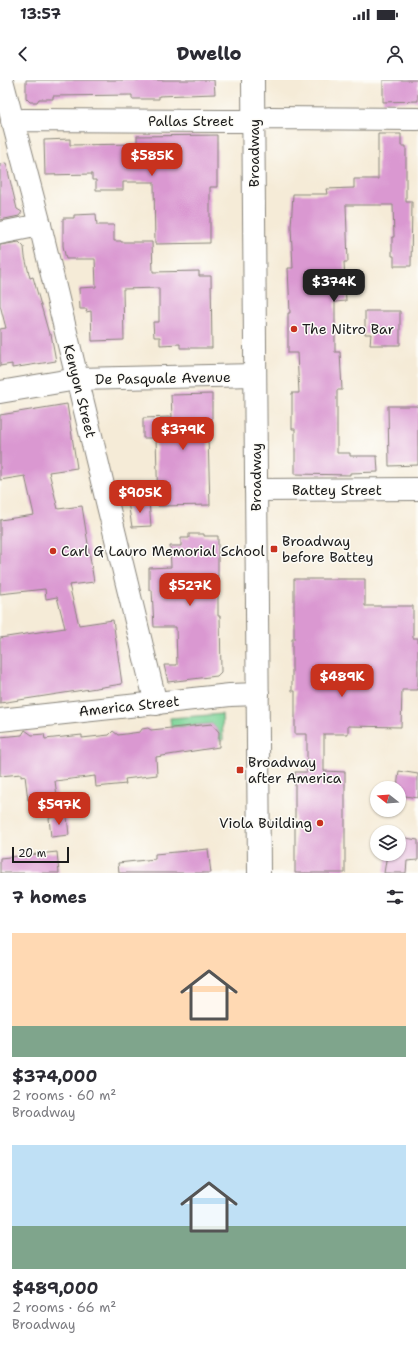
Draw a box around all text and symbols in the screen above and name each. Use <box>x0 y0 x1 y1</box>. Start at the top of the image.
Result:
text: 13:57 <box>20 4 61 24</box>
text: Dwello <box>176 42 242 66</box>
icon: back <box>12 43 34 65</box>
icon: person <box>384 43 406 65</box>
street label: Pallas Street <box>148 112 234 130</box>
street label: Broadway <box>245 119 263 187</box>
pin: $585K <box>124 143 180 177</box>
text: $585K <box>130 147 174 164</box>
pin: $374K <box>306 269 362 303</box>
text: $374K <box>312 273 356 290</box>
place label: The Nitro Bar <box>302 320 394 338</box>
marker: The Nitro Bar <box>289 324 299 334</box>
street label: Kenyon Street <box>60 342 100 440</box>
street label: De Pasquale Avenue <box>95 368 231 388</box>
pin: $379K <box>155 417 211 451</box>
text: $379K <box>161 421 205 438</box>
street label: Broadway <box>247 443 265 511</box>
pin: $905K <box>112 480 168 514</box>
street label: Battey Street <box>292 481 382 499</box>
text: $905K <box>118 484 162 501</box>
place label: Broadway before Battey <box>282 532 373 566</box>
place label: Carl G Lauro Memorial School <box>61 542 265 560</box>
marker: Broadway before Battey <box>269 544 279 554</box>
marker: Carl G Lauro Memorial School <box>48 546 58 556</box>
pin: $527K <box>162 573 218 607</box>
text: $527K <box>168 577 212 594</box>
pin: $489K <box>314 664 370 698</box>
text: $489K <box>320 668 364 685</box>
street label: America Street <box>78 692 180 720</box>
place label: Broadway after America <box>248 753 342 787</box>
marker: Broadway after America <box>235 765 245 775</box>
north arrow <box>370 781 406 817</box>
map controls <box>370 781 406 861</box>
pin: $597K <box>31 792 87 826</box>
text: $597K <box>37 796 81 813</box>
place label: Viola Building <box>219 814 312 832</box>
marker: Viola Building <box>315 818 325 828</box>
button: layers <box>370 825 406 861</box>
scale bar <box>12 845 69 864</box>
text: 20 m <box>18 846 46 861</box>
text: 7 homes <box>12 886 87 908</box>
icon: filters <box>384 886 406 908</box>
icon: home <box>173 959 245 1031</box>
text: $374,000 <box>12 1065 97 1087</box>
text: 2 rooms · 60 m² <box>12 1087 116 1104</box>
text: Broadway <box>12 1104 75 1121</box>
icon: home <box>173 1171 245 1243</box>
text: $489,000 <box>12 1277 98 1299</box>
text: 2 rooms · 66 m² <box>12 1299 116 1316</box>
text: Broadway <box>12 1316 75 1333</box>

